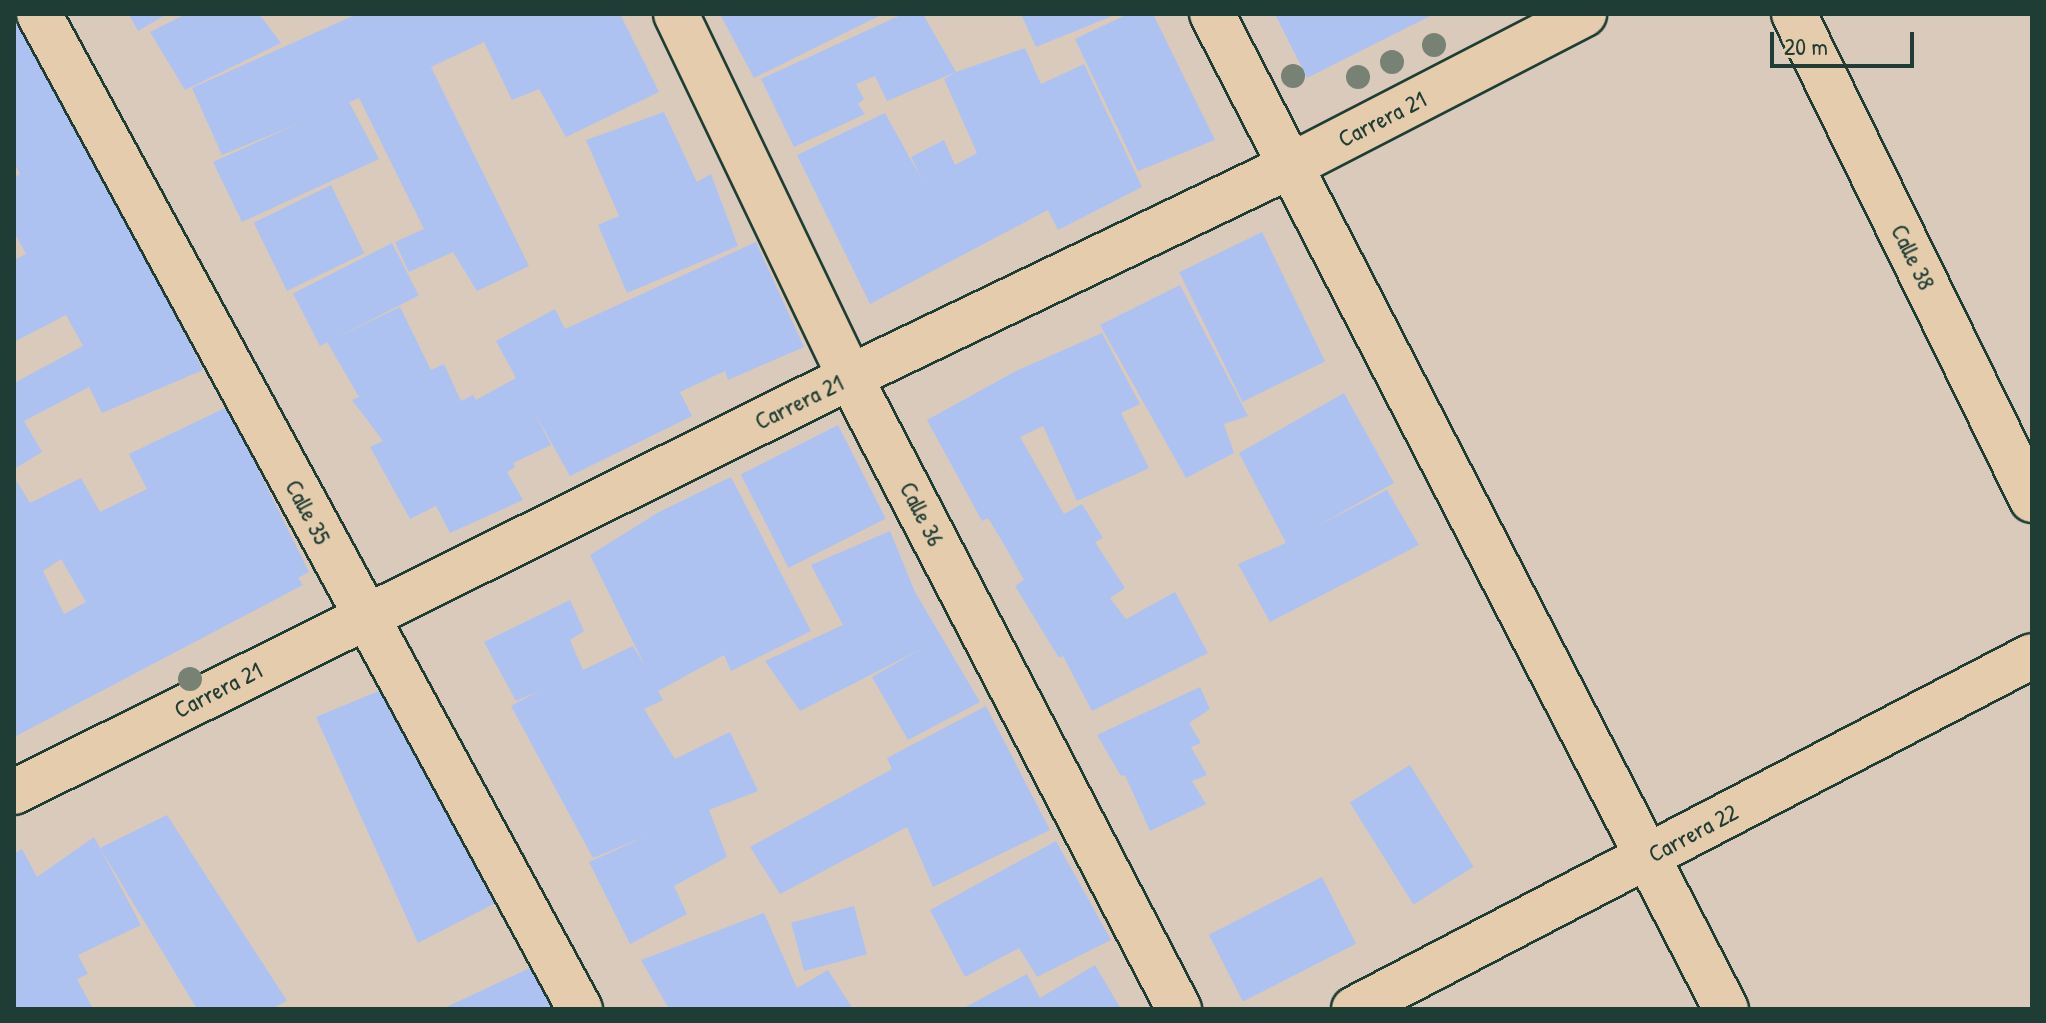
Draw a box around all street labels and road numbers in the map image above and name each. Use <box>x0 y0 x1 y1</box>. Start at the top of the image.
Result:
street label: Carrera 21 <box>1333 85 1431 153</box>
street label: Calle 38 <box>1885 220 1941 294</box>
street label: Carrera 21 <box>750 368 848 436</box>
street label: Calle 35 <box>279 475 337 549</box>
street label: Calle 36 <box>894 477 950 551</box>
street label: Carrera 21 <box>169 656 267 724</box>
street label: Carrera 22 <box>1643 797 1743 869</box>

